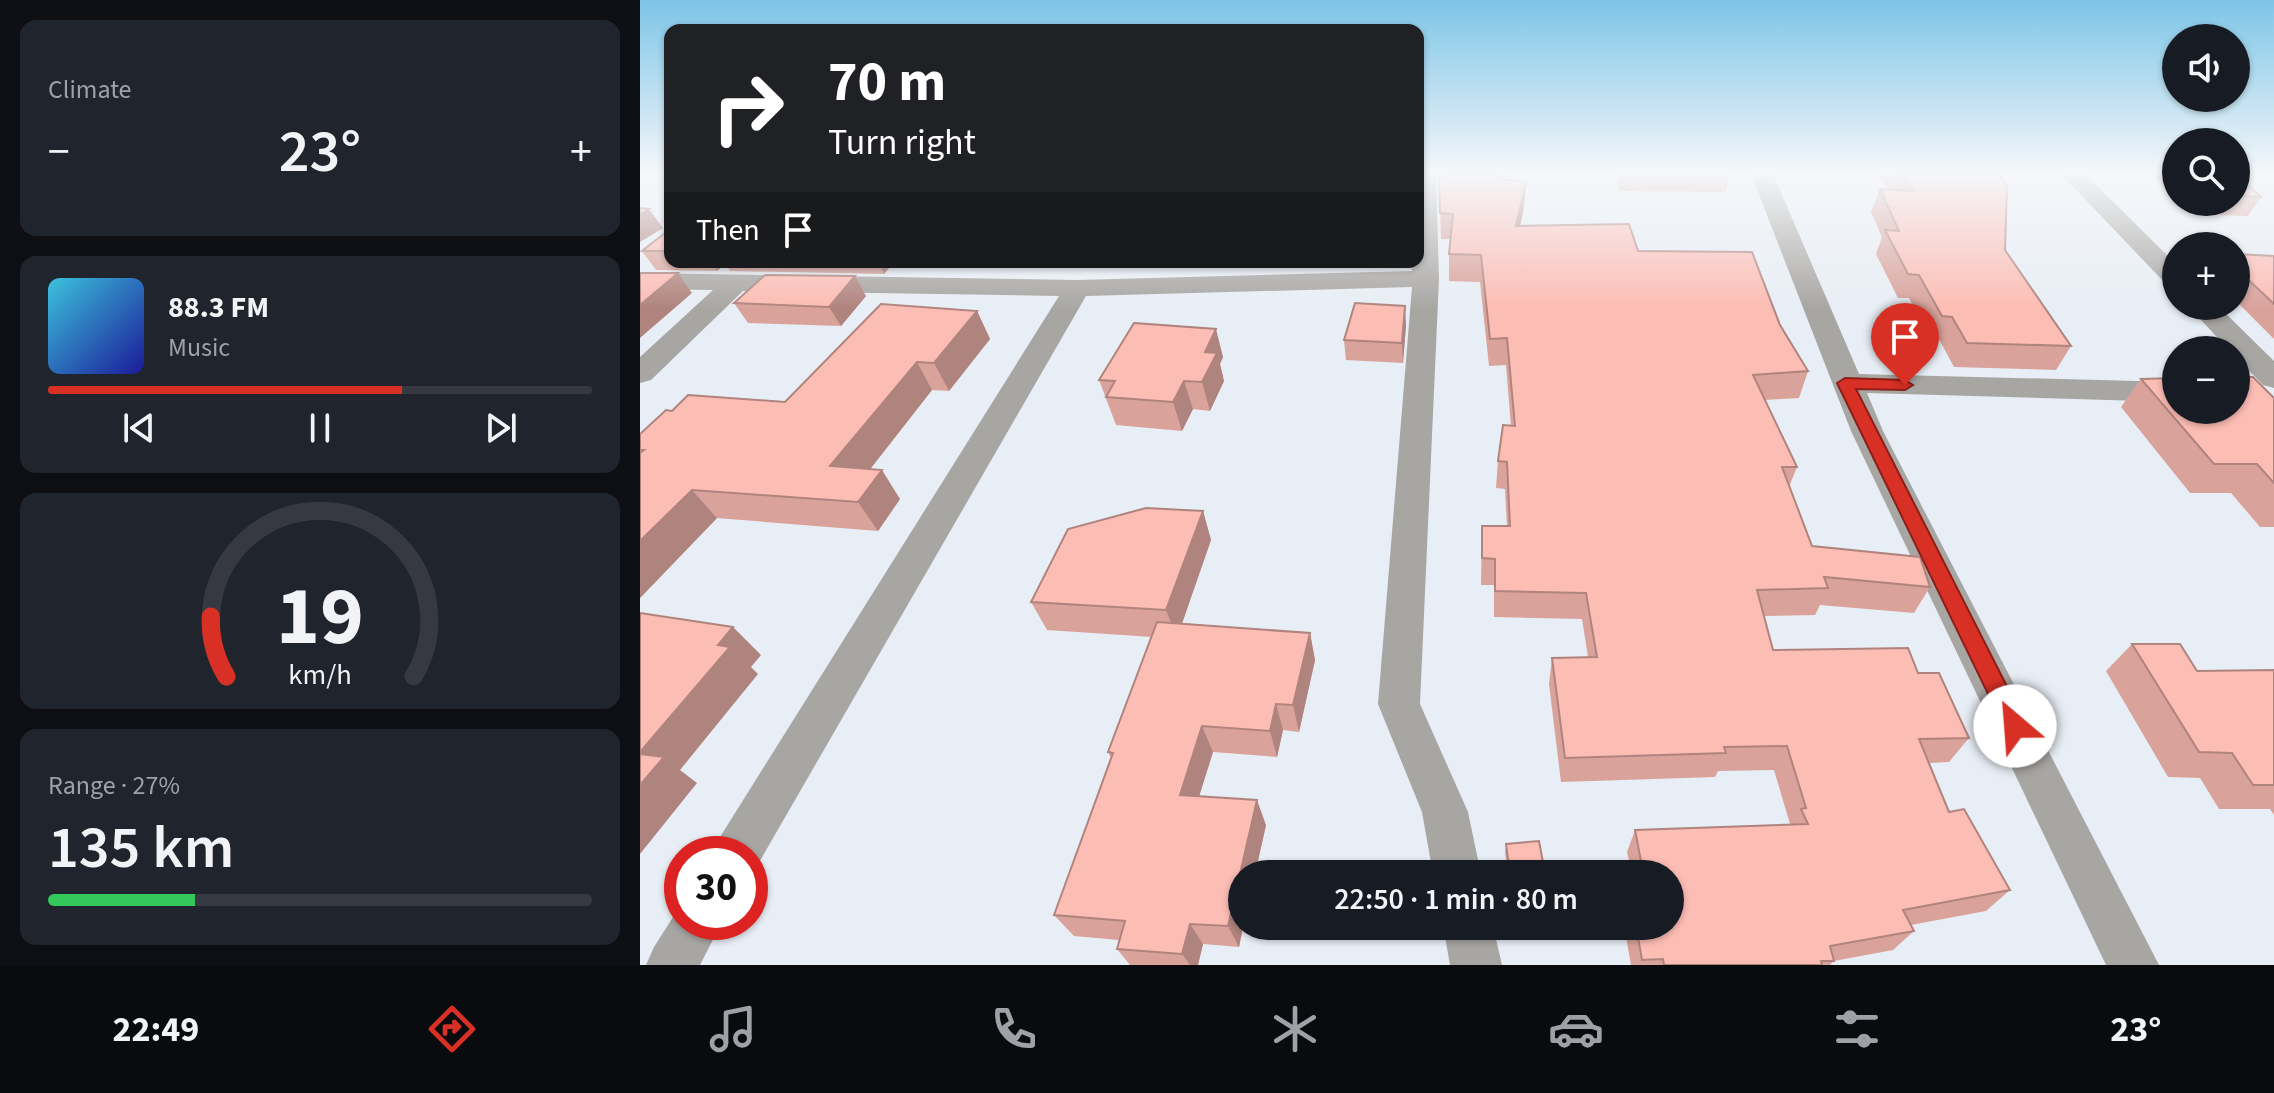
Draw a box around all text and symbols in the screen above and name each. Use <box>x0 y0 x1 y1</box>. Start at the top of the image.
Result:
map controls <box>2162 24 2250 424</box>
button: sound <box>2162 24 2250 112</box>
text: 70 m <box>828 43 946 122</box>
icon: right <box>696 56 800 160</box>
text: Climate <box>48 71 132 108</box>
text: 23° <box>279 110 361 195</box>
text: Turn right <box>828 117 976 168</box>
text: − <box>48 121 70 184</box>
text: + <box>570 121 592 184</box>
button: search <box>2162 128 2250 216</box>
icon: arrive <box>776 208 820 252</box>
text: Then <box>696 209 760 252</box>
button: + <box>2162 232 2250 320</box>
text: 88.3 FM <box>168 286 269 329</box>
pin <box>1871 303 1939 385</box>
icon: arrive <box>1883 315 1927 359</box>
text: Music <box>168 329 230 366</box>
button: − <box>2162 336 2250 424</box>
icon: previous <box>117 406 161 450</box>
icon: pause <box>298 406 342 450</box>
icon: next <box>479 406 523 450</box>
text: 19 <box>276 557 364 675</box>
text: km/h <box>288 655 352 695</box>
position arrow <box>1973 684 2057 768</box>
text: Range · 27% <box>48 767 180 804</box>
text: 135 km <box>48 806 234 891</box>
speed limit sign: 30 <box>664 836 768 940</box>
text: 22:50 · 1 min · 80 m <box>1334 878 1578 921</box>
icon: directions <box>424 1001 480 1057</box>
icon: music <box>705 1001 761 1057</box>
icon: phone <box>986 1001 1042 1057</box>
icon: climate <box>1267 1001 1323 1057</box>
icon: car <box>1548 1001 1604 1057</box>
icon: filters <box>1829 1001 1885 1057</box>
text: 22:49 <box>113 1004 199 1055</box>
text: 23° <box>2110 1004 2162 1055</box>

